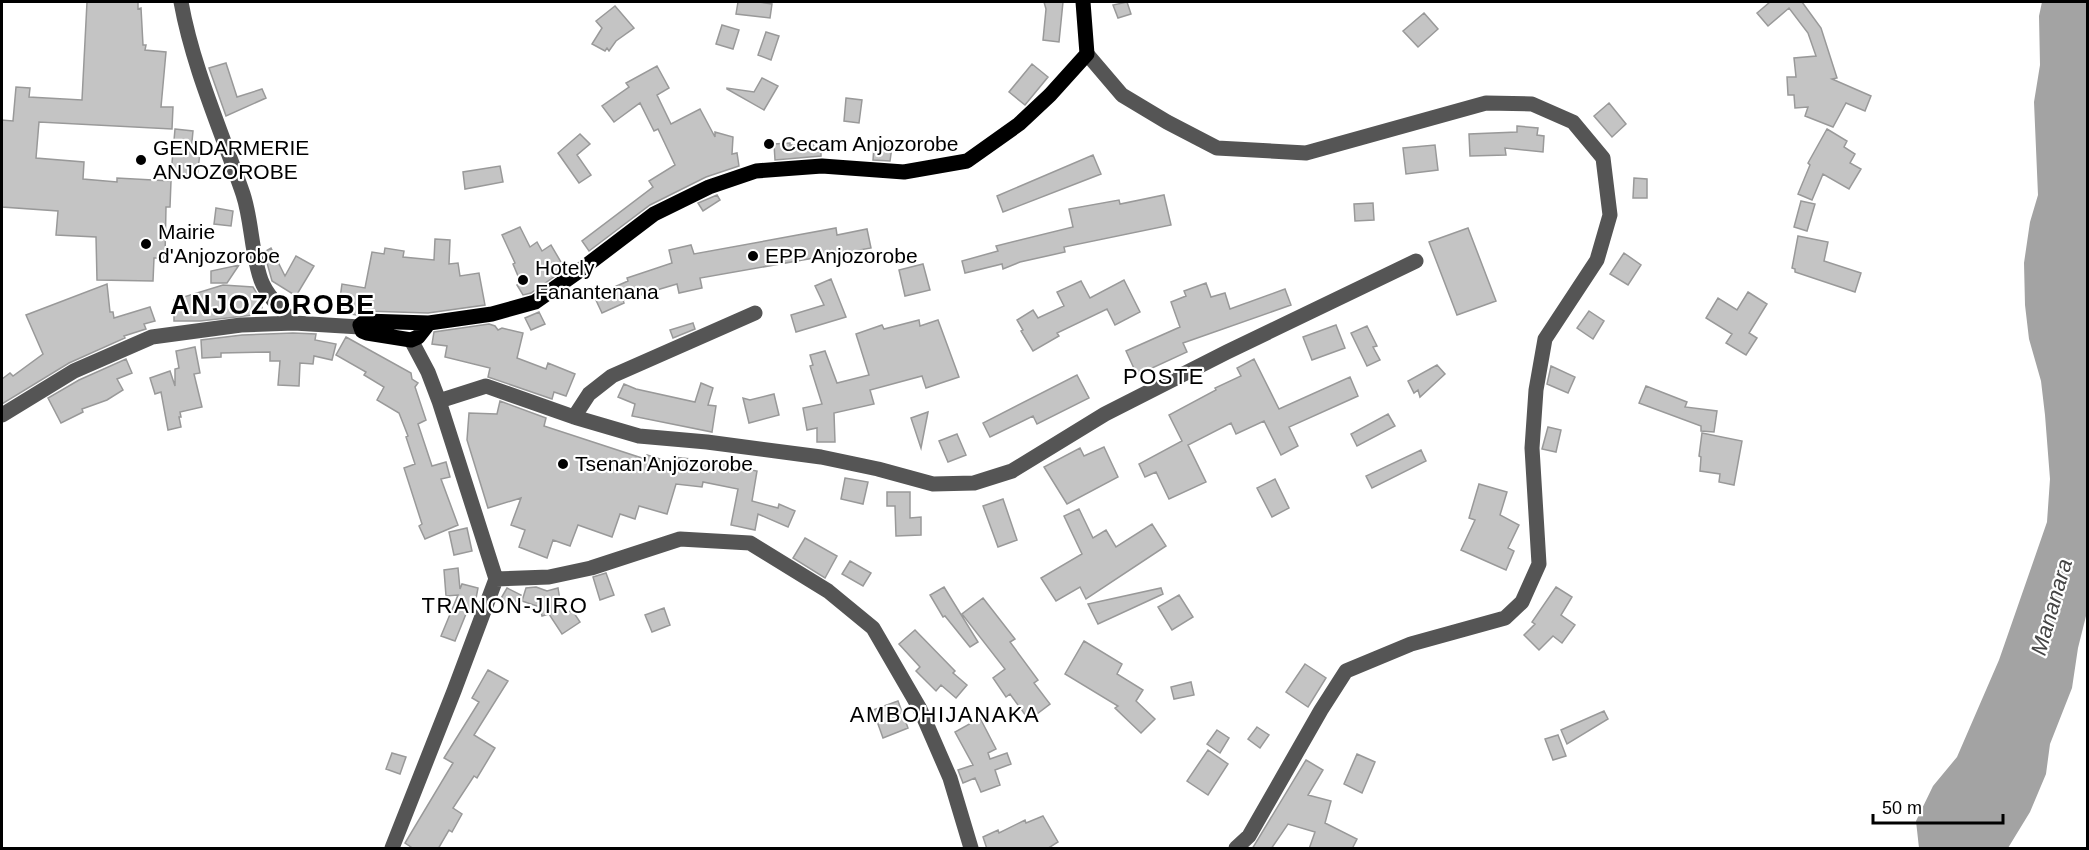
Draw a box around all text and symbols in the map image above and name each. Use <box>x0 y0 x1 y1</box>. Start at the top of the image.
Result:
place label: Cecam Anjozorobe <box>781 132 958 155</box>
place label: GENDARMERIE ANJOZOROBE <box>153 136 309 183</box>
marker: Cecam Anjozorobe <box>762 137 776 151</box>
marker: GENDARMERIE ANJOZOROBE <box>134 153 148 167</box>
place label: Mairie d'Anjozorobe <box>158 220 280 267</box>
marker: Mairie d'Anjozorobe <box>139 237 153 251</box>
place label: EPP Anjozorobe <box>765 244 918 267</box>
marker: EPP Anjozorobe <box>746 249 760 263</box>
place label: Hotely Fanantenana <box>535 256 659 303</box>
marker: Hotely Fanantenana <box>516 273 530 287</box>
district label: ANJOZOROBE <box>170 290 376 320</box>
district label: POSTE <box>1123 364 1205 389</box>
place label: Tsenan'Anjozorobe <box>575 452 753 475</box>
marker: Tsenan'Anjozorobe <box>556 457 570 471</box>
water label: Mananara <box>2026 556 2077 658</box>
district label: TRANON-JIRO <box>422 593 588 618</box>
district label: AMBOHIJANAKA <box>850 702 1040 727</box>
scale bar <box>1873 787 2004 825</box>
text: 50 m <box>1882 798 1922 818</box>

